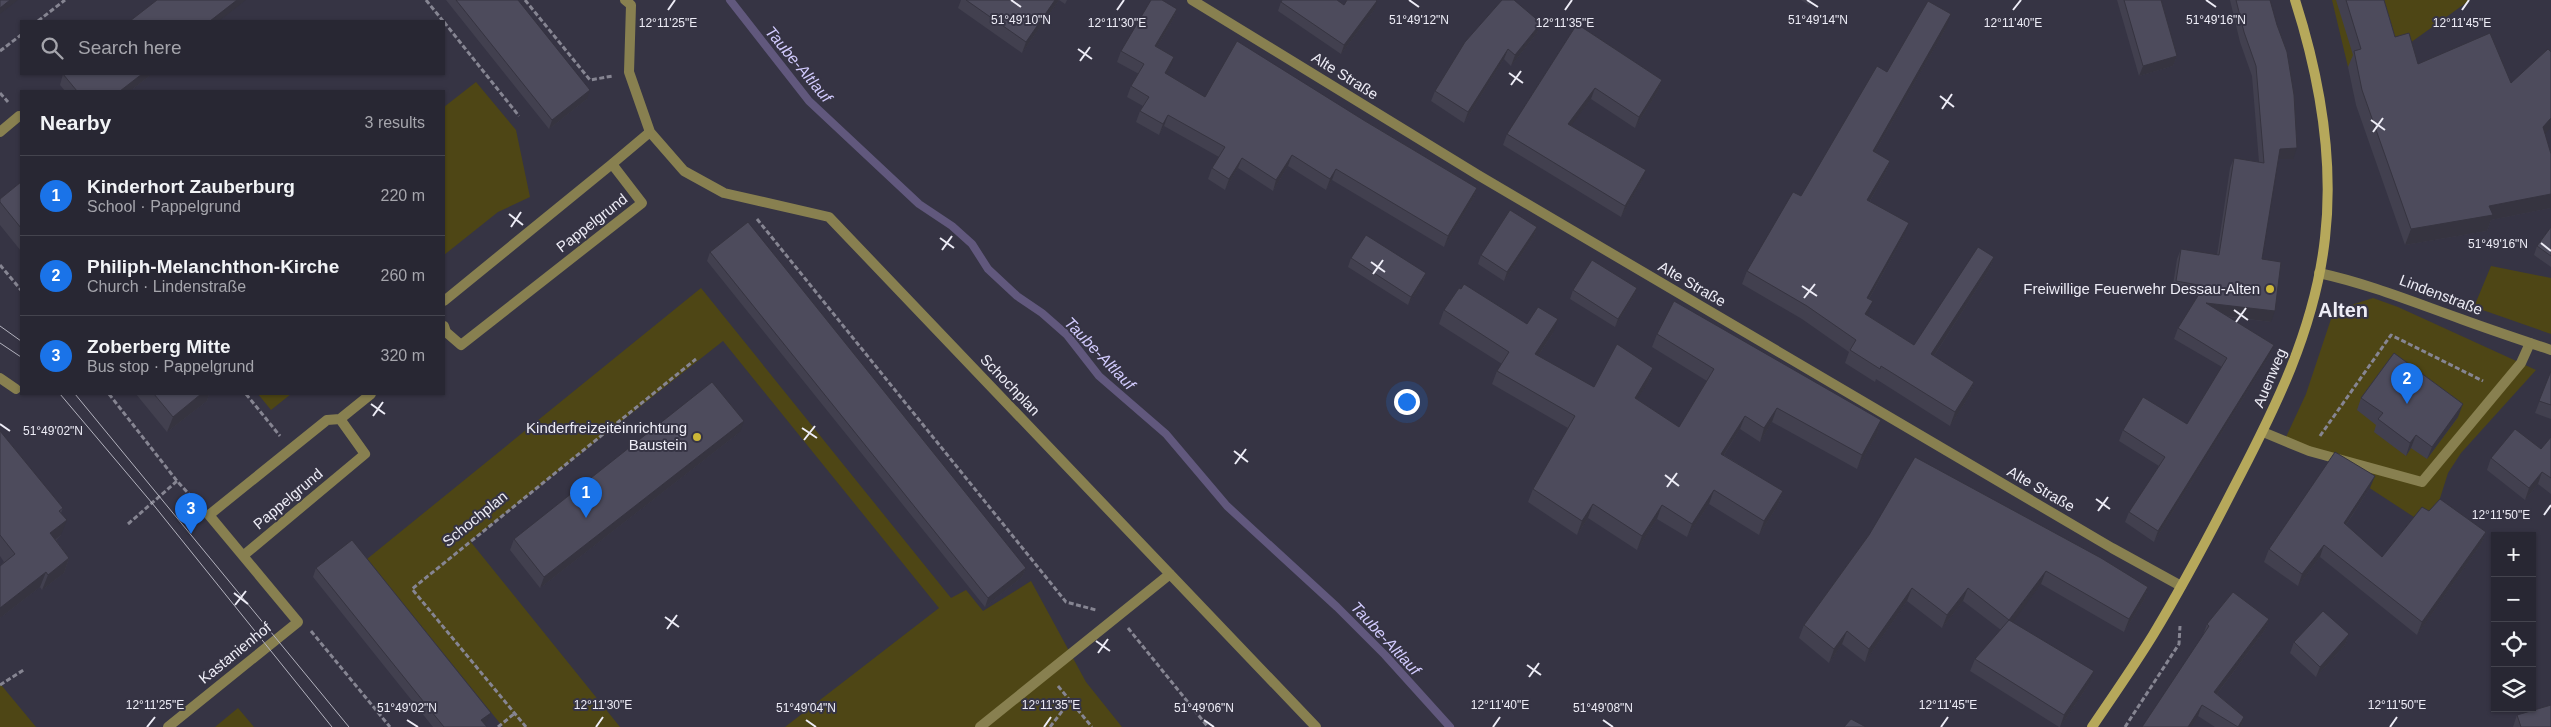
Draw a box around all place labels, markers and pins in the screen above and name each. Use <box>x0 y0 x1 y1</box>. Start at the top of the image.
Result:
place label: Freiwillige Feuerwehr Dessau-Alten <box>2023 280 2260 297</box>
marker: Freiwillige Feuerwehr Dessau-Alten <box>2264 283 2276 295</box>
pin: 2 <box>2391 363 2423 404</box>
place label: Kinderfreizeiteinrichtung Baustein <box>526 419 687 453</box>
marker: Kinderfreizeiteinrichtung Baustein <box>691 431 703 443</box>
pin: 1 <box>570 477 602 518</box>
pin: 3 <box>175 493 207 534</box>

